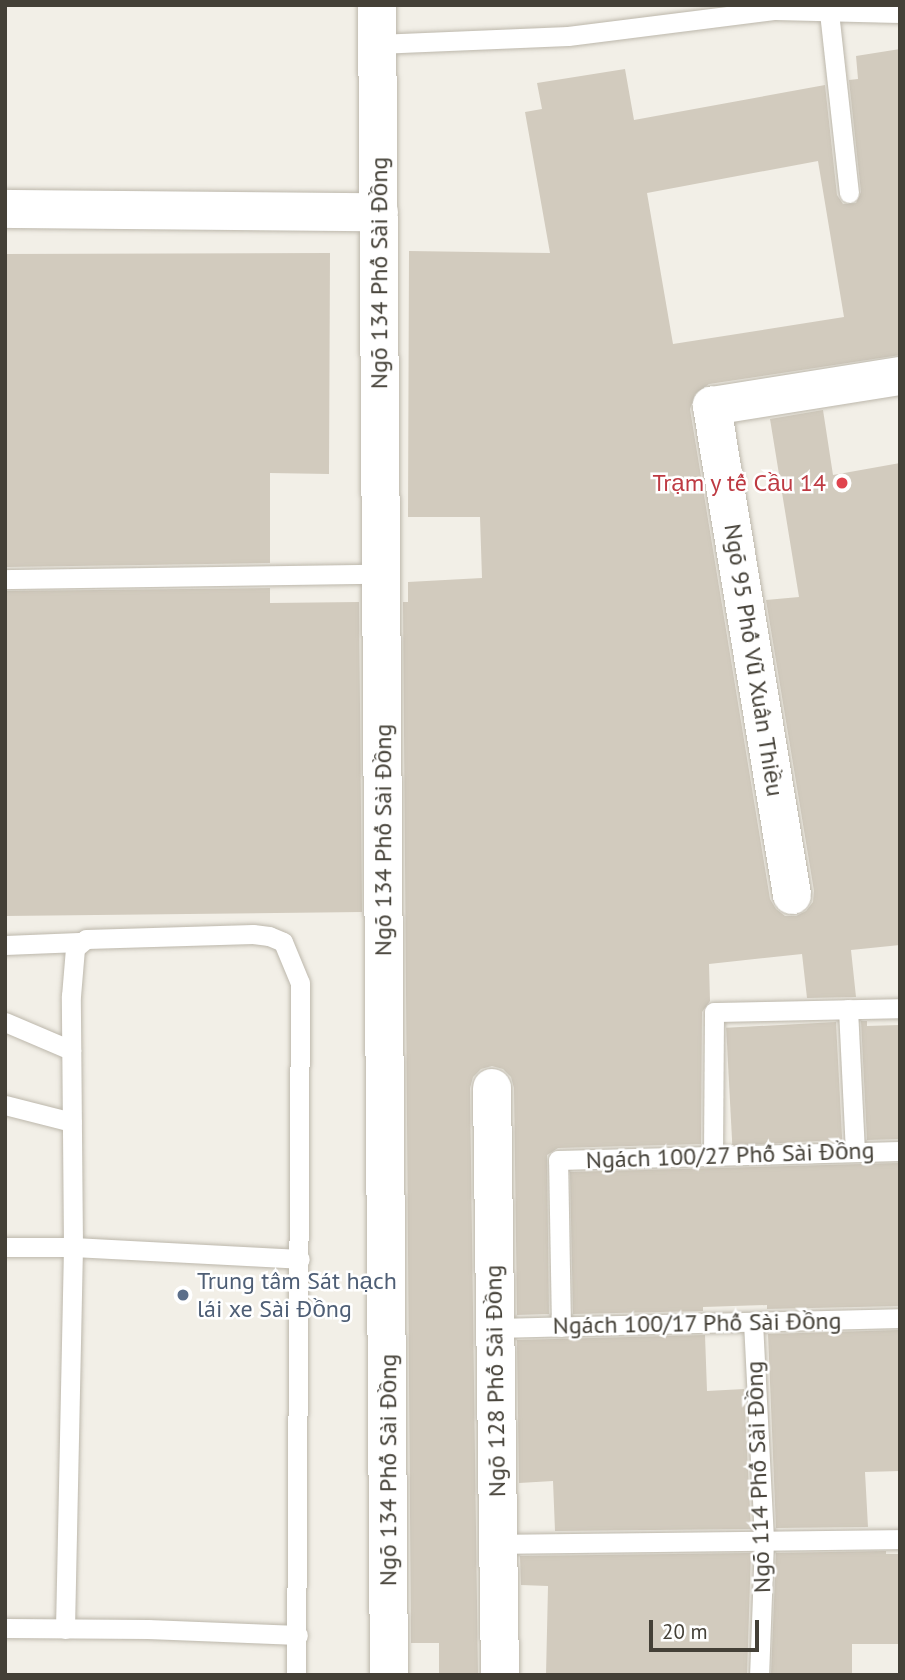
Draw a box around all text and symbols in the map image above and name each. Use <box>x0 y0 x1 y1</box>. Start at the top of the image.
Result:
street label: Ngõ 134 Phố Sài Đồng <box>365 157 393 389</box>
place label: Trạm y tế Cầu 14 <box>651 469 826 497</box>
marker: Trạm y tế Cầu 14 <box>832 473 852 493</box>
street label: Ngõ 95 Phố Vũ Xuân Thiều <box>718 521 790 799</box>
street label: Ngõ 134 Phố Sài Đồng <box>369 724 397 956</box>
street label: Ngách 100/27 Phố Sài Đồng <box>585 1136 875 1174</box>
street label: Ngõ 128 Phố Sài Đồng <box>479 1265 511 1497</box>
place label: Trung tâm Sát hạch lái xe Sài Đồng <box>197 1267 397 1323</box>
marker: Trung tâm Sát hạch lái xe Sài Đồng <box>175 1287 191 1303</box>
street label: Ngách 100/17 Phố Sài Đồng <box>552 1306 842 1340</box>
street label: Ngõ 134 Phố Sài Đồng <box>374 1354 402 1586</box>
street label: Ngõ 114 Phố Sài Đồng <box>740 1360 776 1594</box>
scale bar <box>653 1606 763 1650</box>
text: 20 m <box>662 1618 708 1645</box>

